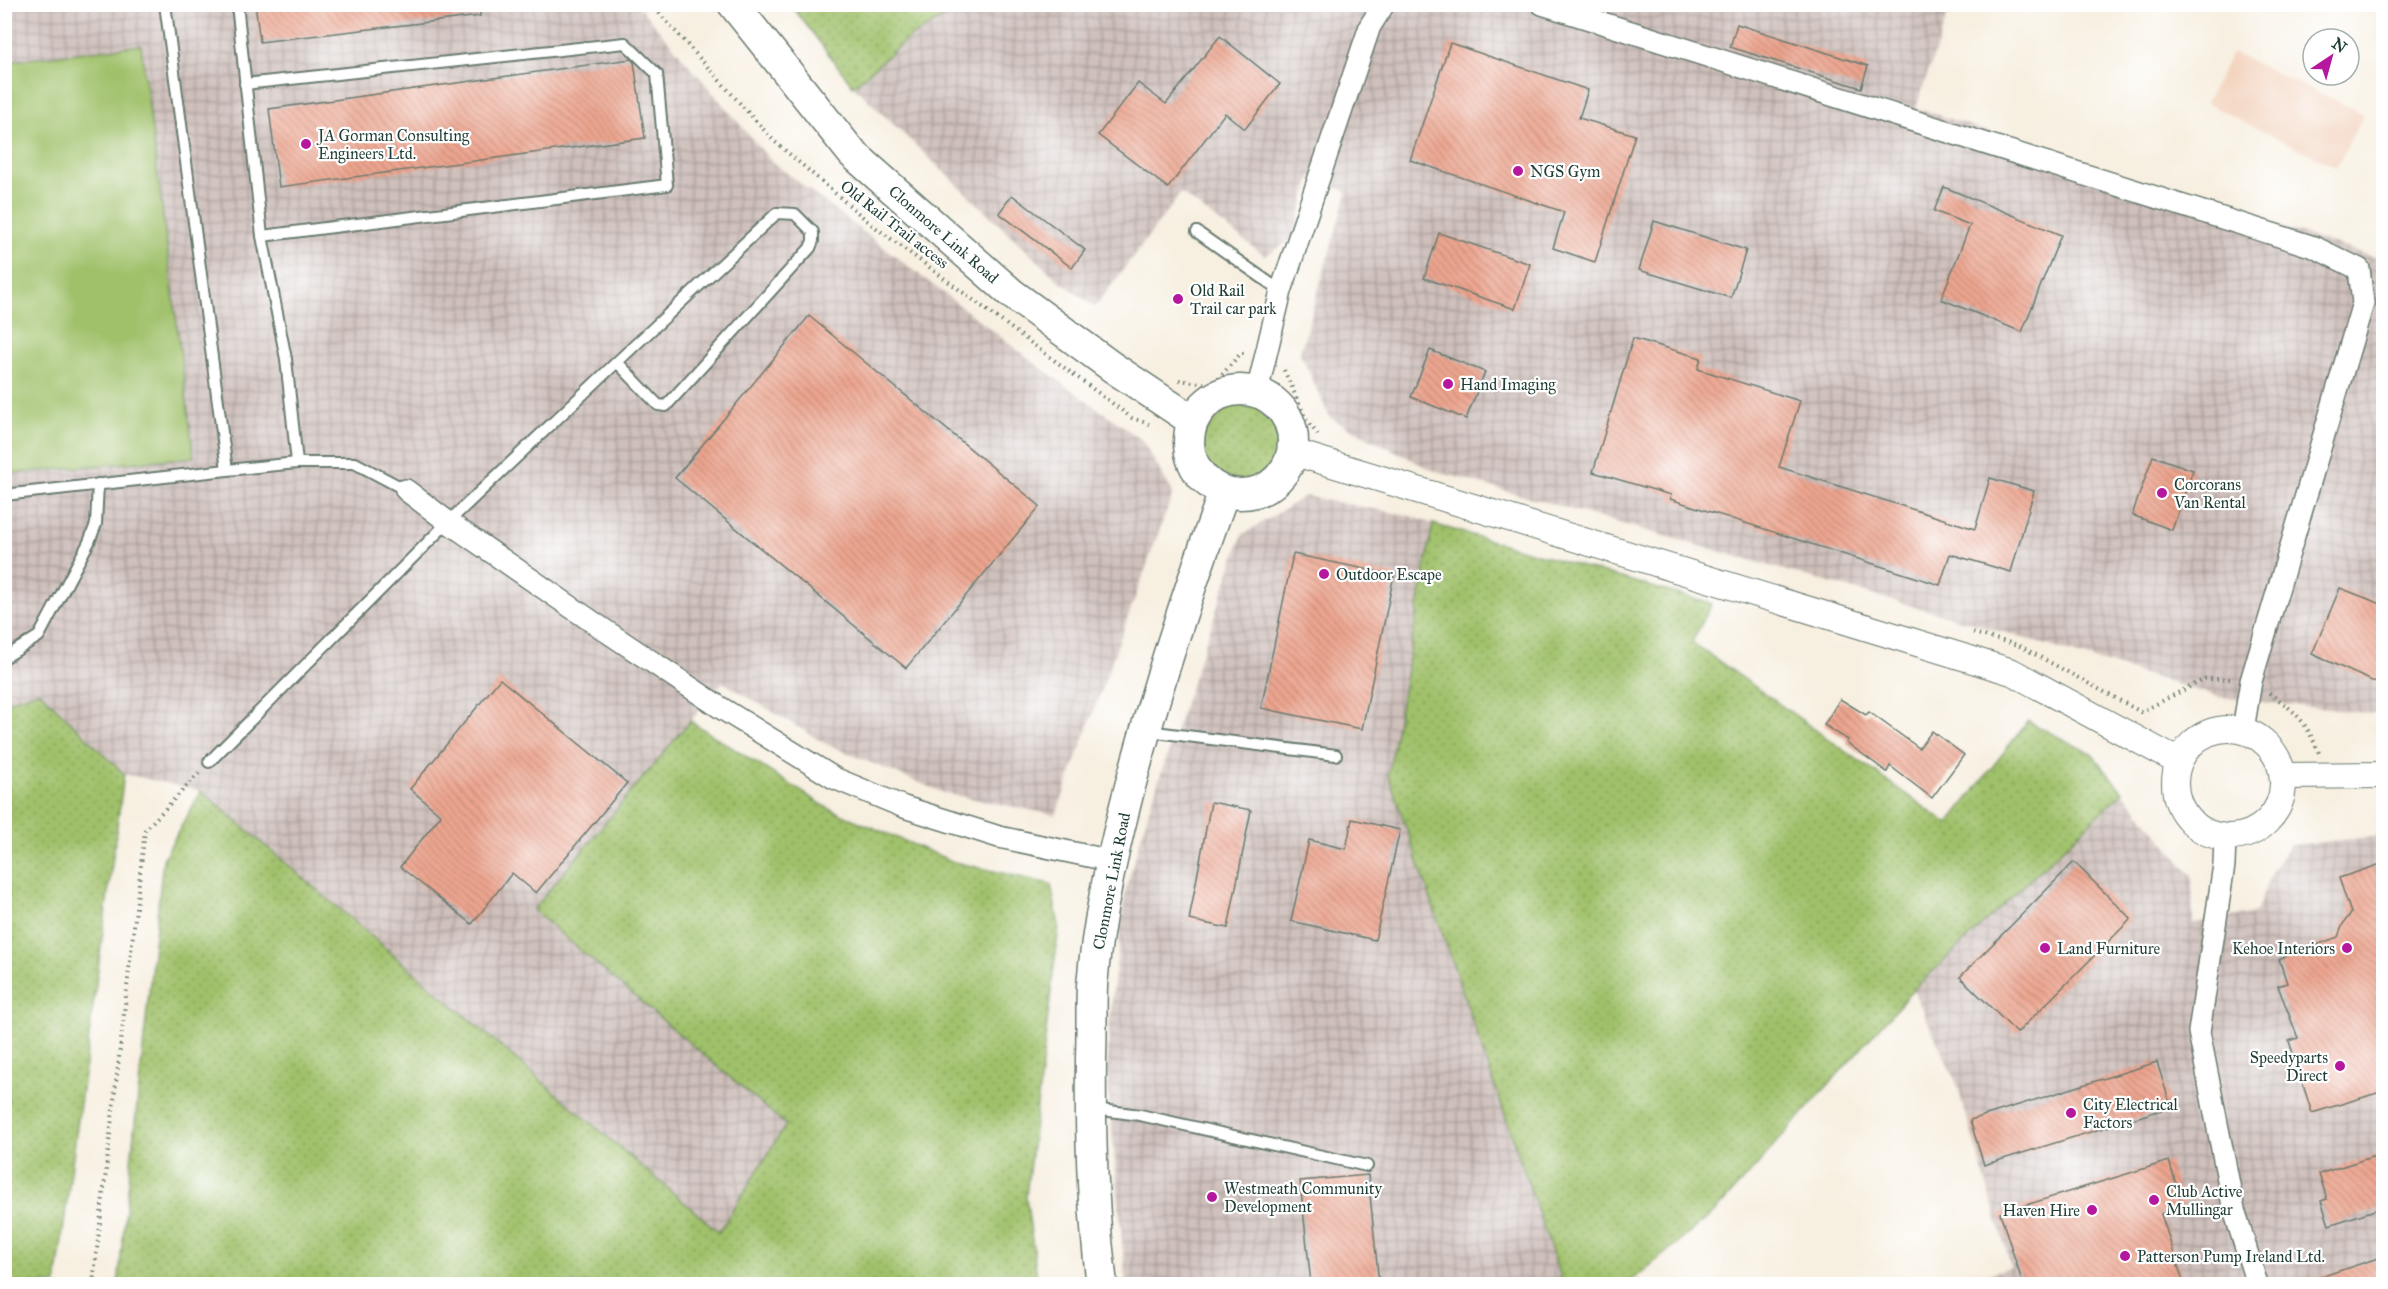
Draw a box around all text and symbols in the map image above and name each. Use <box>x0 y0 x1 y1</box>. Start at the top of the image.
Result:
north arrow <box>2301 27 2361 87</box>
text: N <box>2328 34 2351 57</box>
place label: JA Gorman Consulting Engineers Ltd. <box>316 126 470 164</box>
marker: JA Gorman Consulting Engineers Ltd. <box>299 137 313 151</box>
place label: NGS Gym <box>1530 162 1601 181</box>
marker: NGS Gym <box>1511 164 1525 178</box>
street label: Old Rail Trail access <box>837 176 953 273</box>
street label: Clonmore Link Road <box>885 181 1002 287</box>
place label: Old Rail Trail car park <box>1190 281 1277 318</box>
marker: Old Rail Trail car park <box>1171 292 1185 306</box>
place label: Hand Imaging <box>1460 375 1556 395</box>
marker: Hand Imaging <box>1441 377 1455 391</box>
place label: Corcorans Van Rental <box>2173 475 2247 512</box>
marker: Corcorans Van Rental <box>2155 486 2169 500</box>
place label: Outdoor Escape <box>1336 565 1442 584</box>
marker: Outdoor Escape <box>1317 567 1331 581</box>
street label: Clonmore Link Road <box>1089 811 1134 951</box>
place label: Land Furniture <box>2057 939 2161 958</box>
place label: Kehoe Interiors <box>2232 939 2335 958</box>
marker: Land Furniture <box>2038 941 2052 955</box>
marker: Kehoe Interiors <box>2340 941 2354 955</box>
place label: Speedyparts Direct <box>2250 1048 2328 1085</box>
marker: Speedyparts Direct <box>2333 1059 2347 1073</box>
place label: City Electrical Factors <box>2083 1095 2178 1132</box>
marker: City Electrical Factors <box>2064 1106 2078 1120</box>
place label: Westmeath Community Development <box>1224 1179 1383 1216</box>
place label: Club Active Mullingar <box>2166 1182 2243 1220</box>
marker: Westmeath Community Development <box>1205 1190 1219 1204</box>
marker: Club Active Mullingar <box>2147 1193 2161 1207</box>
place label: Haven Hire <box>2003 1201 2080 1220</box>
marker: Haven Hire <box>2085 1203 2099 1217</box>
place label: Patterson Pump Ireland Ltd. <box>2137 1247 2325 1266</box>
marker: Patterson Pump Ireland Ltd. <box>2118 1249 2132 1263</box>

